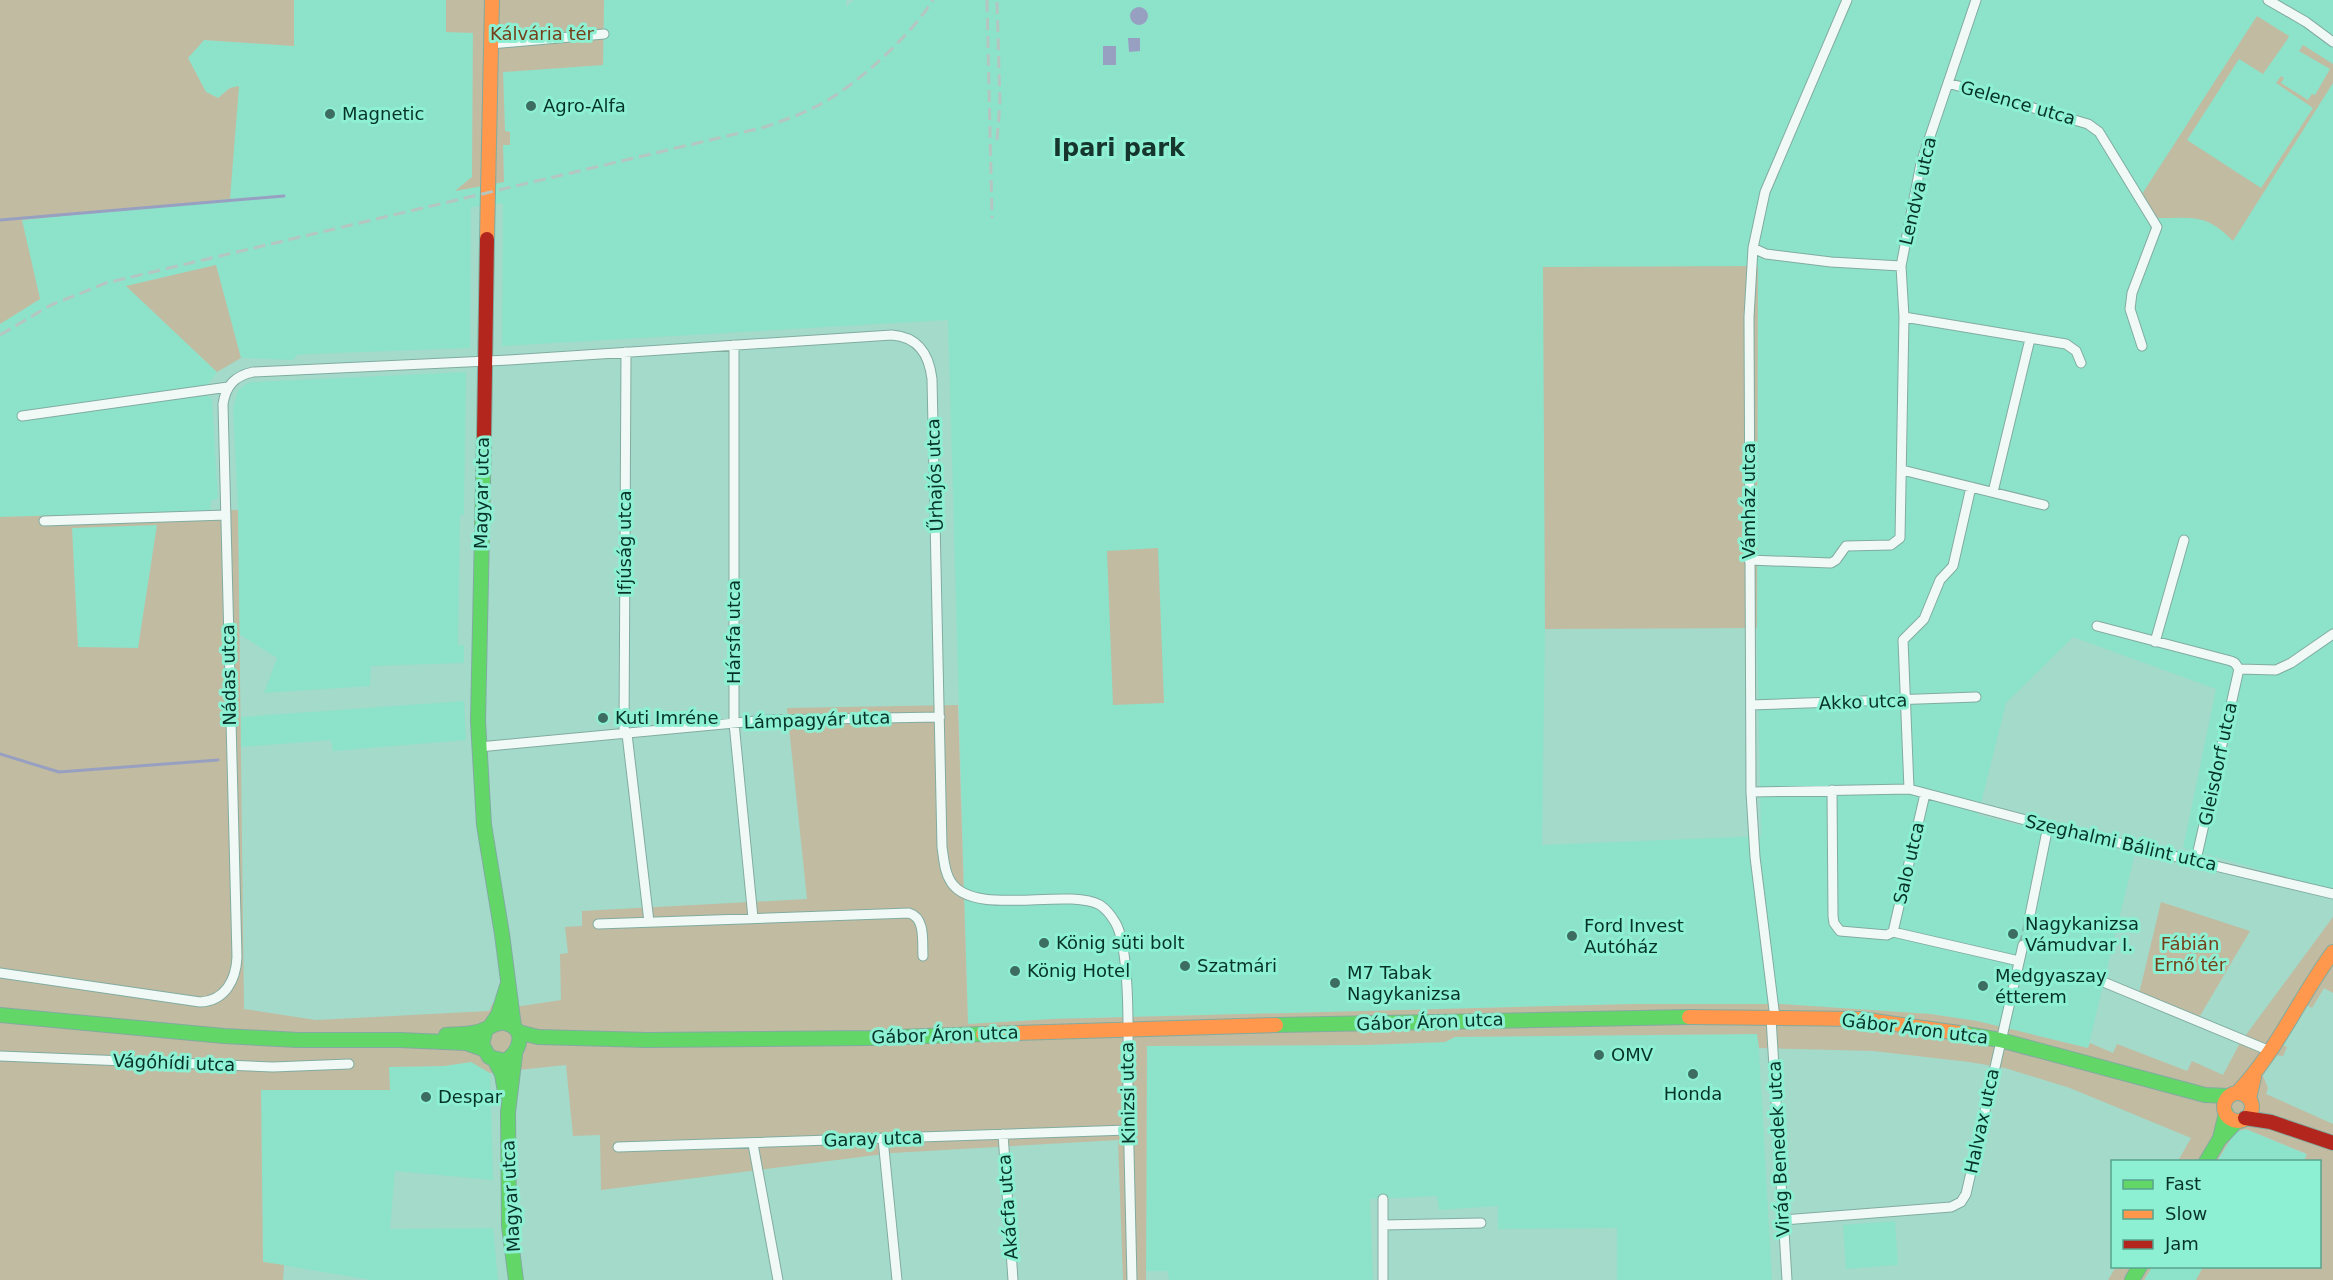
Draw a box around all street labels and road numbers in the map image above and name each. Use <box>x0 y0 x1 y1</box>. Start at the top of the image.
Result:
street label: Gelence utca <box>1958 76 2078 129</box>
street label: Lendva utca <box>1895 135 1940 247</box>
street label: Űrhajós utca <box>922 418 947 532</box>
street label: Magyar utca <box>470 437 493 549</box>
street label: Vámház utca <box>1738 443 1759 559</box>
street label: Ifjúság utca <box>614 490 635 596</box>
street label: Hársfa utca <box>723 580 744 684</box>
street label: Nádas utca <box>217 624 240 726</box>
street label: Akko utca <box>1818 689 1908 714</box>
street label: Gleisdorf utca <box>2194 700 2241 828</box>
street label: Lámpagyár utca <box>743 706 891 733</box>
street label: Szeghalmi Bálint utca <box>2023 810 2219 875</box>
street label: Salo utca <box>1889 820 1928 906</box>
street label: Gábor Áron utca <box>1356 1008 1504 1035</box>
street label: Gábor Áron utca <box>1841 1009 1989 1048</box>
street label: Gábor Áron utca <box>871 1021 1019 1048</box>
street label: Kinizsi utca <box>1116 1042 1139 1144</box>
street label: Vágóhídi utca <box>113 1050 236 1075</box>
street label: Virág Benedek utca <box>1763 1060 1794 1238</box>
street label: Halvax utca <box>1960 1066 2003 1175</box>
street label: Garay utca <box>823 1126 923 1151</box>
street label: Magyar utca <box>497 1139 524 1253</box>
street label: Akácfa utca <box>993 1154 1022 1261</box>

